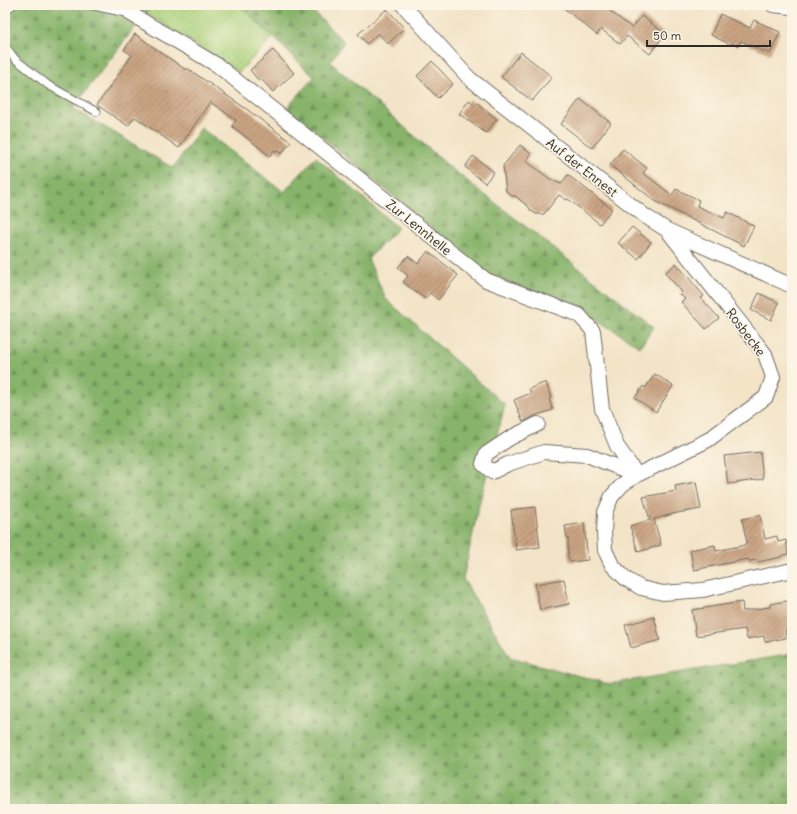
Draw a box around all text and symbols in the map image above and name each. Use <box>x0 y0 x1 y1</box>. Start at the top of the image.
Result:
scale bar <box>647 22 770 48</box>
text: 50 m <box>653 28 682 43</box>
street label: Auf der Ennest <box>542 134 621 201</box>
street label: Zur Lennhelle <box>383 196 455 259</box>
street label: Rosbecke <box>722 305 769 360</box>

